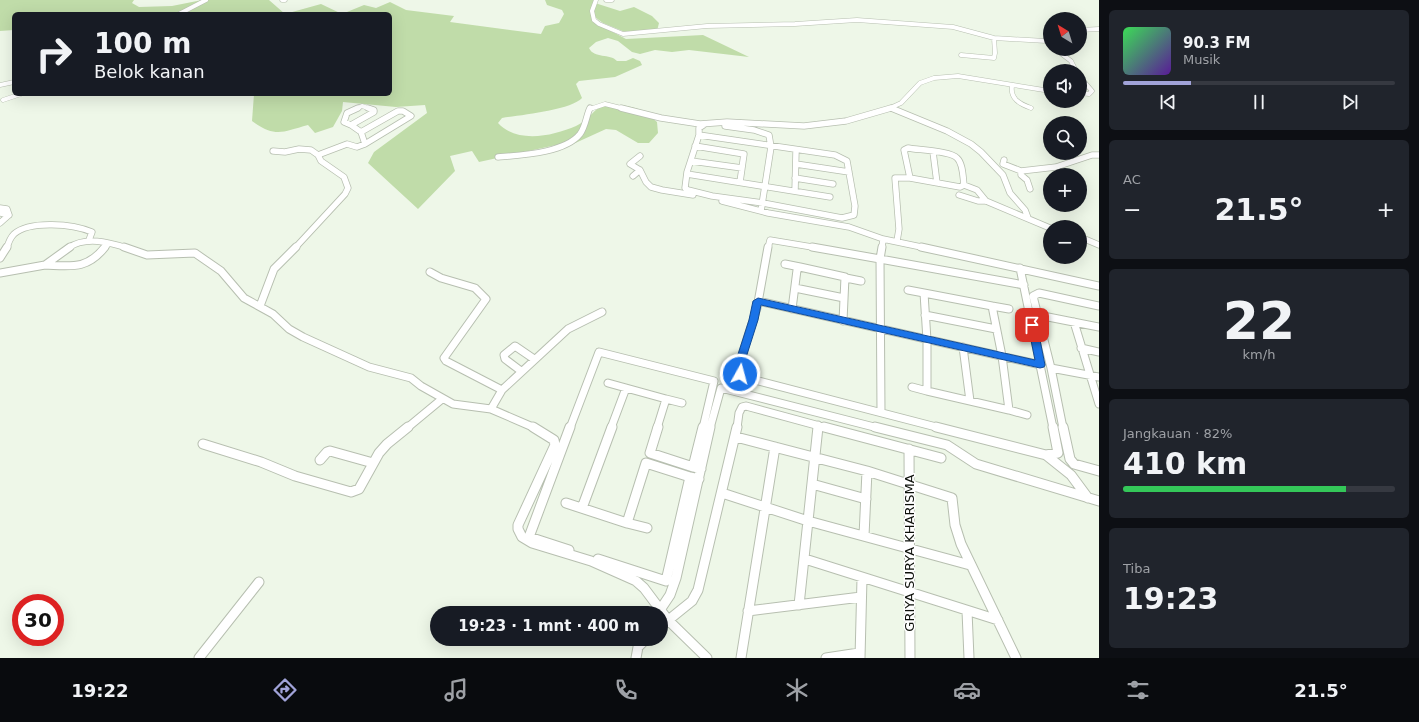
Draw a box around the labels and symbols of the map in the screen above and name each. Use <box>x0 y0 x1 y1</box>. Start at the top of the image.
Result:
north arrow <box>1043 12 1087 56</box>
pin <box>1015 308 1049 342</box>
position arrow <box>719 353 761 395</box>
street label: GRIYA SURYA KHARISMA <box>902 474 917 632</box>
speed limit sign: 30 <box>12 594 64 646</box>

